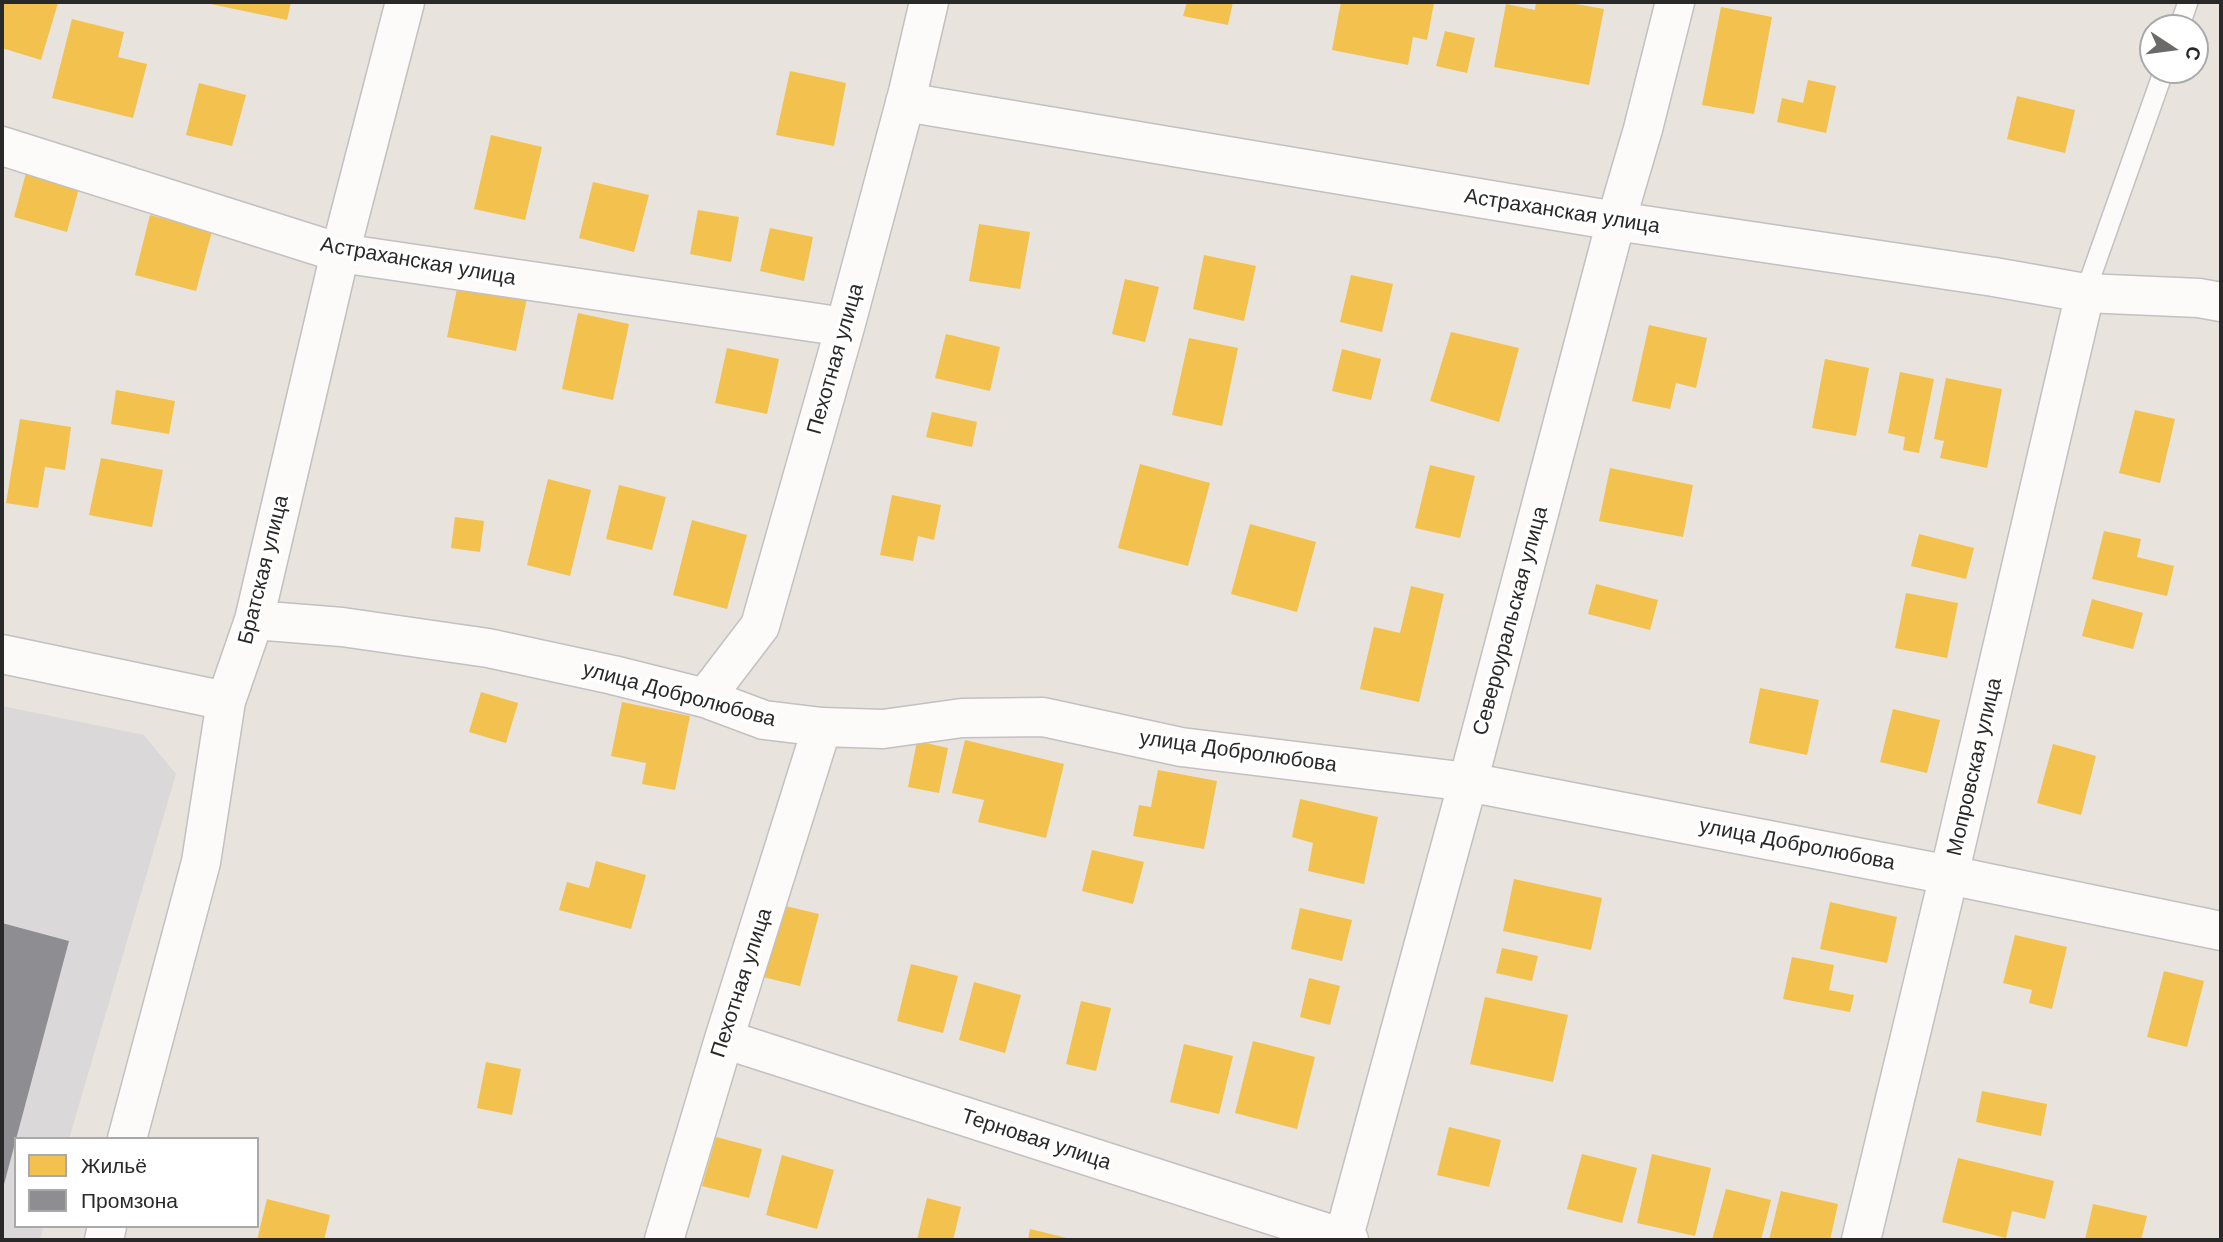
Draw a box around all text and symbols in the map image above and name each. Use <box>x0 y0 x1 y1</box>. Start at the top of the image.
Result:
north arrow <box>2139 14 2209 84</box>
text: С <box>2181 44 2205 62</box>
street label: Астраханская улица <box>1462 184 1662 240</box>
street label: Астраханская улица <box>318 232 518 292</box>
street label: Пехотная улица <box>802 281 870 437</box>
street label: Братская улица <box>233 493 295 647</box>
street label: Североуральская улица <box>1468 504 1554 738</box>
street label: улица Добролюбова <box>580 657 778 733</box>
street label: Мопровская улица <box>1942 676 2008 858</box>
street label: улица Добролюбова <box>1138 726 1338 778</box>
street label: улица Добролюбова <box>1697 814 1897 876</box>
street label: Пехотная улица <box>706 905 778 1061</box>
street label: Терновая улица <box>958 1104 1114 1176</box>
legend <box>14 1137 259 1228</box>
text: Жильё <box>81 1154 147 1177</box>
text: Промзона <box>81 1189 178 1212</box>

